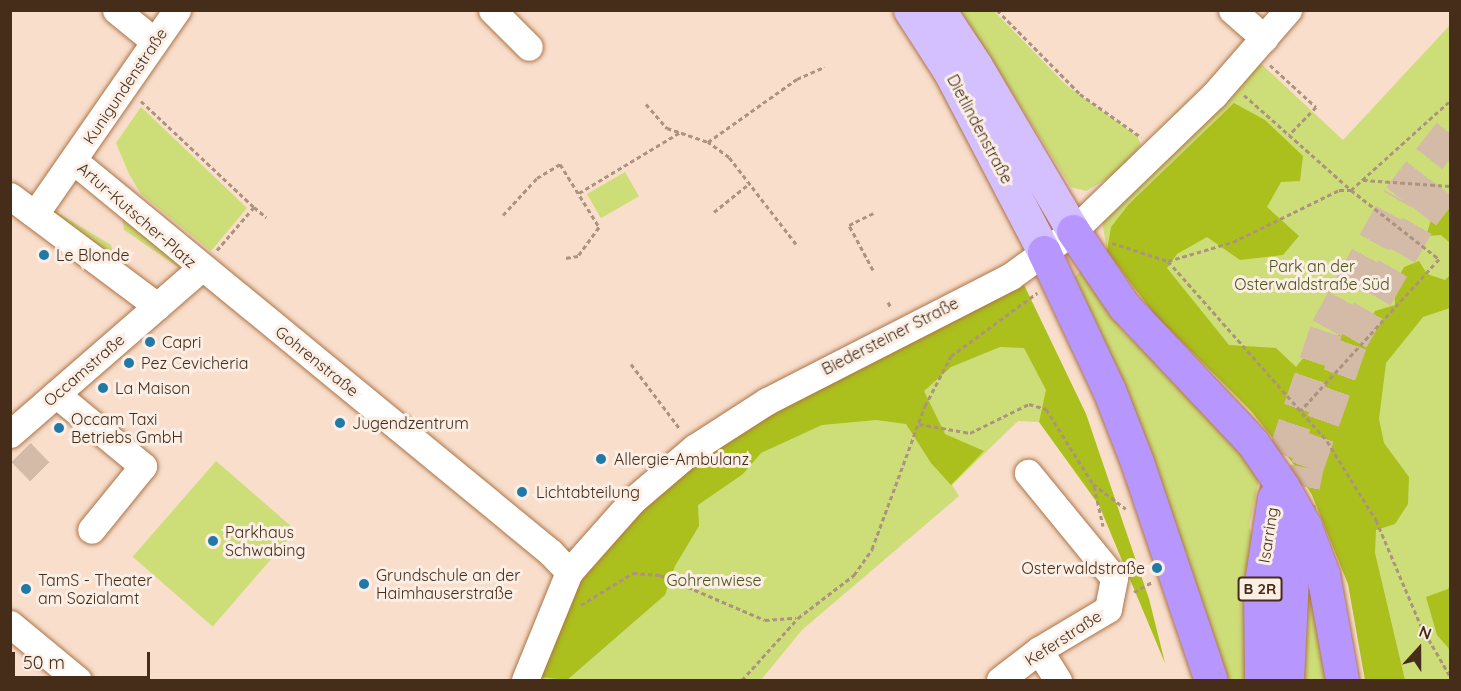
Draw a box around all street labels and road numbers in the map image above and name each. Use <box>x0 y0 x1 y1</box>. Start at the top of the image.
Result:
street label: Kunigundenstraße <box>79 24 171 148</box>
street label: Dietlindenstraße <box>943 71 1017 187</box>
street label: Artur-Kutscher-Platz <box>74 158 200 272</box>
street label: Biedersteiner Straße <box>818 293 962 379</box>
street label: Gohrenstraße <box>272 322 362 400</box>
street label: Occamstraße <box>40 330 128 410</box>
street label: Isarring <box>1254 506 1282 564</box>
road number: B 2R <box>1238 577 1282 601</box>
street label: Keferstraße <box>1021 606 1105 670</box>

